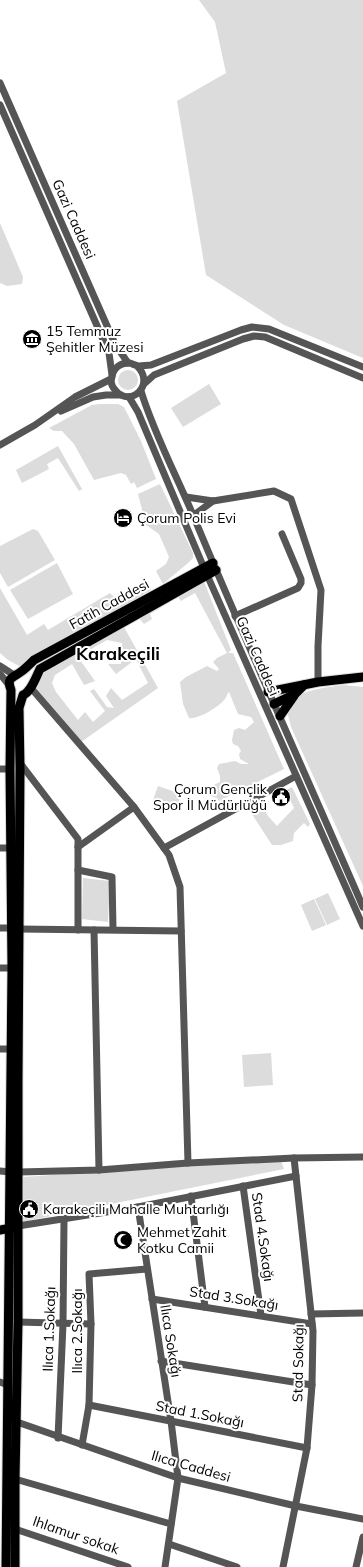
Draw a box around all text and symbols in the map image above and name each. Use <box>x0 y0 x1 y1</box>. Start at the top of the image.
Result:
street label: Gazi Caddesi <box>48 176 100 262</box>
place label: 15 Temmuz Şehitler Müzesi <box>46 322 144 356</box>
museum icon: 15 Temmuz Şehitler Müzesi <box>21 328 43 350</box>
hotel icon: Çorum Polis Evi <box>112 507 134 529</box>
place label: Çorum Polis Evi <box>137 509 236 527</box>
street label: Fatih Caddesi <box>66 575 152 633</box>
street label: Gazi Caddesi <box>232 613 284 699</box>
district label: Karakeçili <box>76 642 160 665</box>
place label: Çorum Gençlik Spor İl Müdürlüğü <box>153 780 268 814</box>
public building icon: Çorum Gençlik Spor İl Müdürlüğü <box>270 786 292 808</box>
street label: Stad 4.Sokağı <box>248 1191 278 1283</box>
public building icon: Karakeçili Mahalle Muhtarlığı <box>18 1198 40 1220</box>
place label: Karakeçili Mahalle Muhtarlığı <box>43 1200 229 1218</box>
place label: Mehmet Zahit Kotku Camii <box>137 1223 226 1257</box>
mosque icon: Mehmet Zahit Kotku Camii <box>112 1229 134 1251</box>
street label: Stad 3.Sokağı <box>188 1282 280 1314</box>
street label: Ilıca 1.Sokağı <box>39 1286 59 1372</box>
street label: Ilıca 2.Sokağı <box>68 1289 86 1373</box>
street label: Ilıca Sokağı <box>156 1303 186 1379</box>
street label: Stad Sokağı <box>288 1324 308 1402</box>
street label: Stad 1.Sokağı <box>154 1397 246 1431</box>
street label: Ilıca Caddesi <box>149 1446 233 1486</box>
street label: Ihlamur sokak <box>30 1512 122 1558</box>

